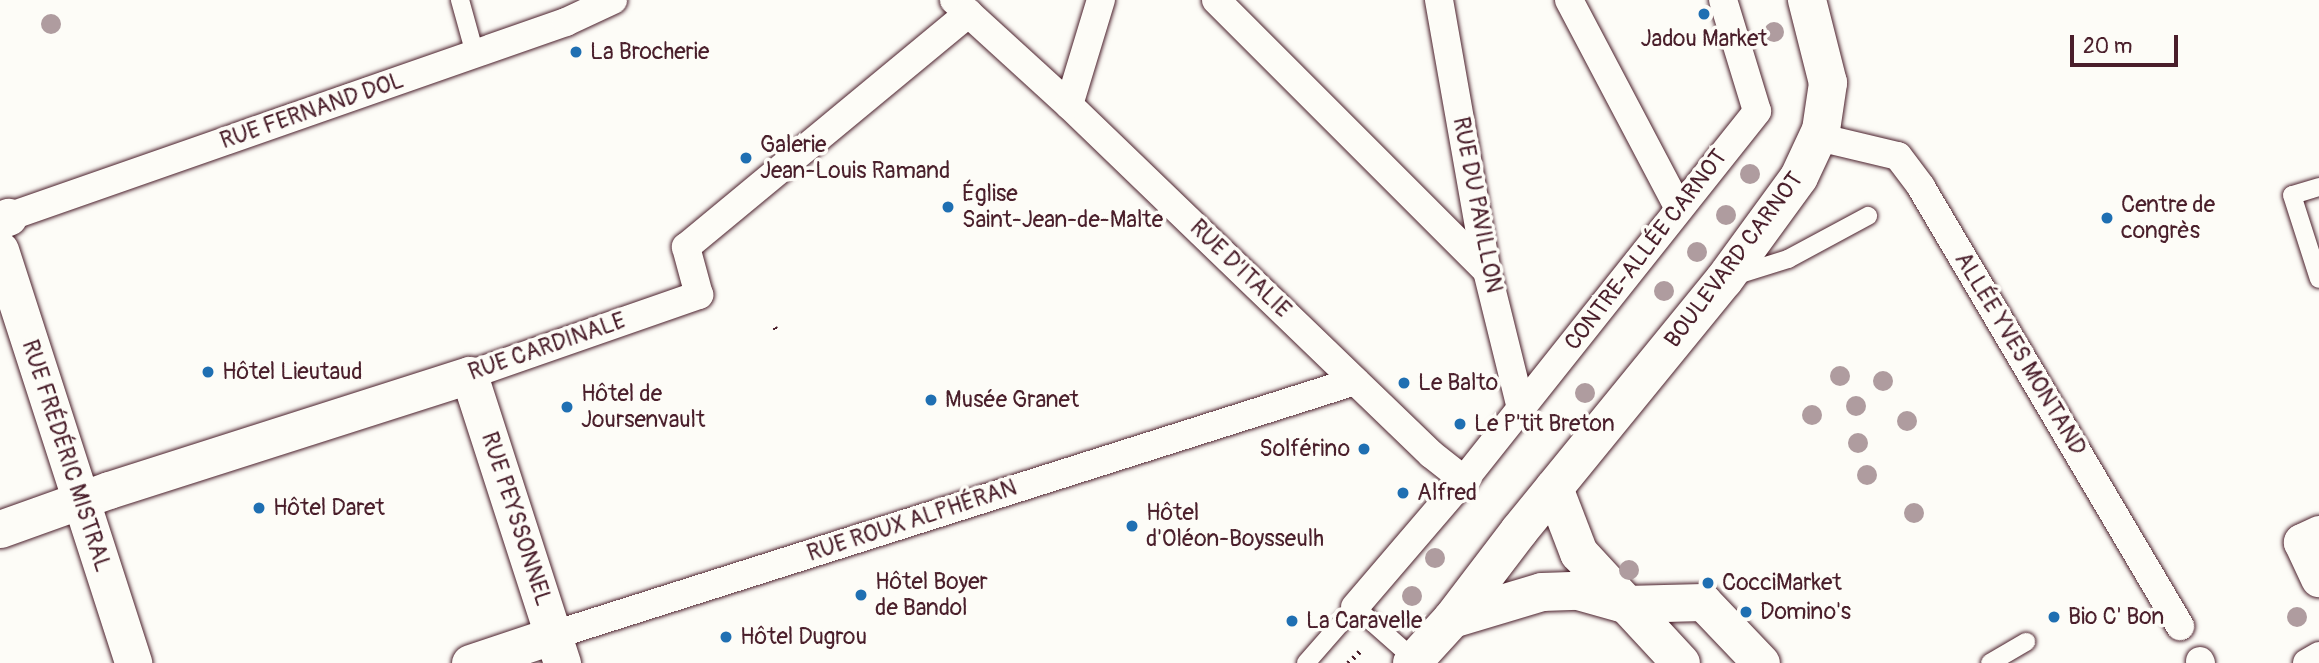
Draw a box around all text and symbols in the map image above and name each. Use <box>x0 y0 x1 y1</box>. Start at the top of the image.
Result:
marker: Jadou Market <box>1696 6 1712 22</box>
scale bar <box>2074 21 2182 65</box>
place label: Jadou Market <box>1640 25 1768 53</box>
text: 20 m <box>2083 33 2132 60</box>
place label: La Brocherie <box>590 38 709 66</box>
marker: La Brocherie <box>568 44 584 60</box>
street label: RUE FERNAND DOL <box>217 67 407 155</box>
street label: RUE DU PAVILLON <box>1446 115 1508 295</box>
place label: Galerie Jean-Louis Ramand <box>760 131 950 185</box>
street label: CONTRE-ALLÉE CARNOT <box>1559 144 1733 356</box>
marker: Galerie Jean-Louis Ramand <box>738 150 754 166</box>
street label: BOULEVARD CARNOT <box>1659 167 1809 353</box>
place label: Église Saint-Jean-de-Malte <box>962 180 1163 234</box>
place label: Centre de congrès <box>2121 191 2215 245</box>
marker: Église Saint-Jean-de-Malte <box>940 199 956 215</box>
marker: Centre de congrès <box>2099 210 2115 226</box>
street label: RUE D'ITALIE <box>1184 214 1296 324</box>
street label: ALLÉE YVES MONTAND <box>1948 248 2092 460</box>
street label: RUE CARDINALE <box>465 307 629 387</box>
street label: RUE FRÉDÉRIC MISTRAL <box>15 337 117 575</box>
place label: Hôtel Lieutaud <box>222 358 363 386</box>
marker: Hôtel Lieutaud <box>200 364 216 380</box>
place label: Le Balto <box>1418 369 1498 397</box>
marker: Le Balto <box>1396 375 1412 391</box>
place label: Hôtel de Joursenvault <box>581 380 705 434</box>
place label: Musée Granet <box>945 386 1079 414</box>
marker: Musée Granet <box>923 392 939 408</box>
marker: Hôtel de Joursenvault <box>559 399 575 415</box>
place label: Le P'tit Breton <box>1474 410 1615 438</box>
marker: Le P'tit Breton <box>1452 416 1468 432</box>
street label: RUE PEYSSONNEL <box>475 429 557 609</box>
place label: Solférino <box>1259 435 1350 463</box>
marker: Solférino <box>1356 441 1372 457</box>
street label: RUE ROUX ALPHÉRAN <box>804 474 1020 568</box>
place label: Alfred <box>1417 479 1477 507</box>
marker: Alfred <box>1395 485 1411 501</box>
place label: Hôtel Daret <box>273 494 385 522</box>
place label: Hôtel d'Oléon-Boysseulh <box>1146 499 1324 553</box>
marker: Hôtel Daret <box>251 500 267 516</box>
marker: Hôtel d'Oléon-Boysseulh <box>1124 518 1140 534</box>
place label: Hôtel Boyer de Bandol <box>875 568 988 622</box>
place label: CocciMarket <box>1722 569 1842 597</box>
marker: CocciMarket <box>1700 575 1716 591</box>
marker: Hôtel Boyer de Bandol <box>853 587 869 603</box>
place label: Domino's <box>1760 598 1851 626</box>
place label: Bio C' Bon <box>2068 603 2164 631</box>
marker: Domino's <box>1738 604 1754 620</box>
place label: La Caravelle <box>1306 607 1422 635</box>
marker: Bio C' Bon <box>2046 609 2062 625</box>
marker: La Caravelle <box>1284 613 1300 629</box>
place label: Hôtel Dugrou <box>740 623 867 651</box>
marker: Hôtel Dugrou <box>718 629 734 645</box>

